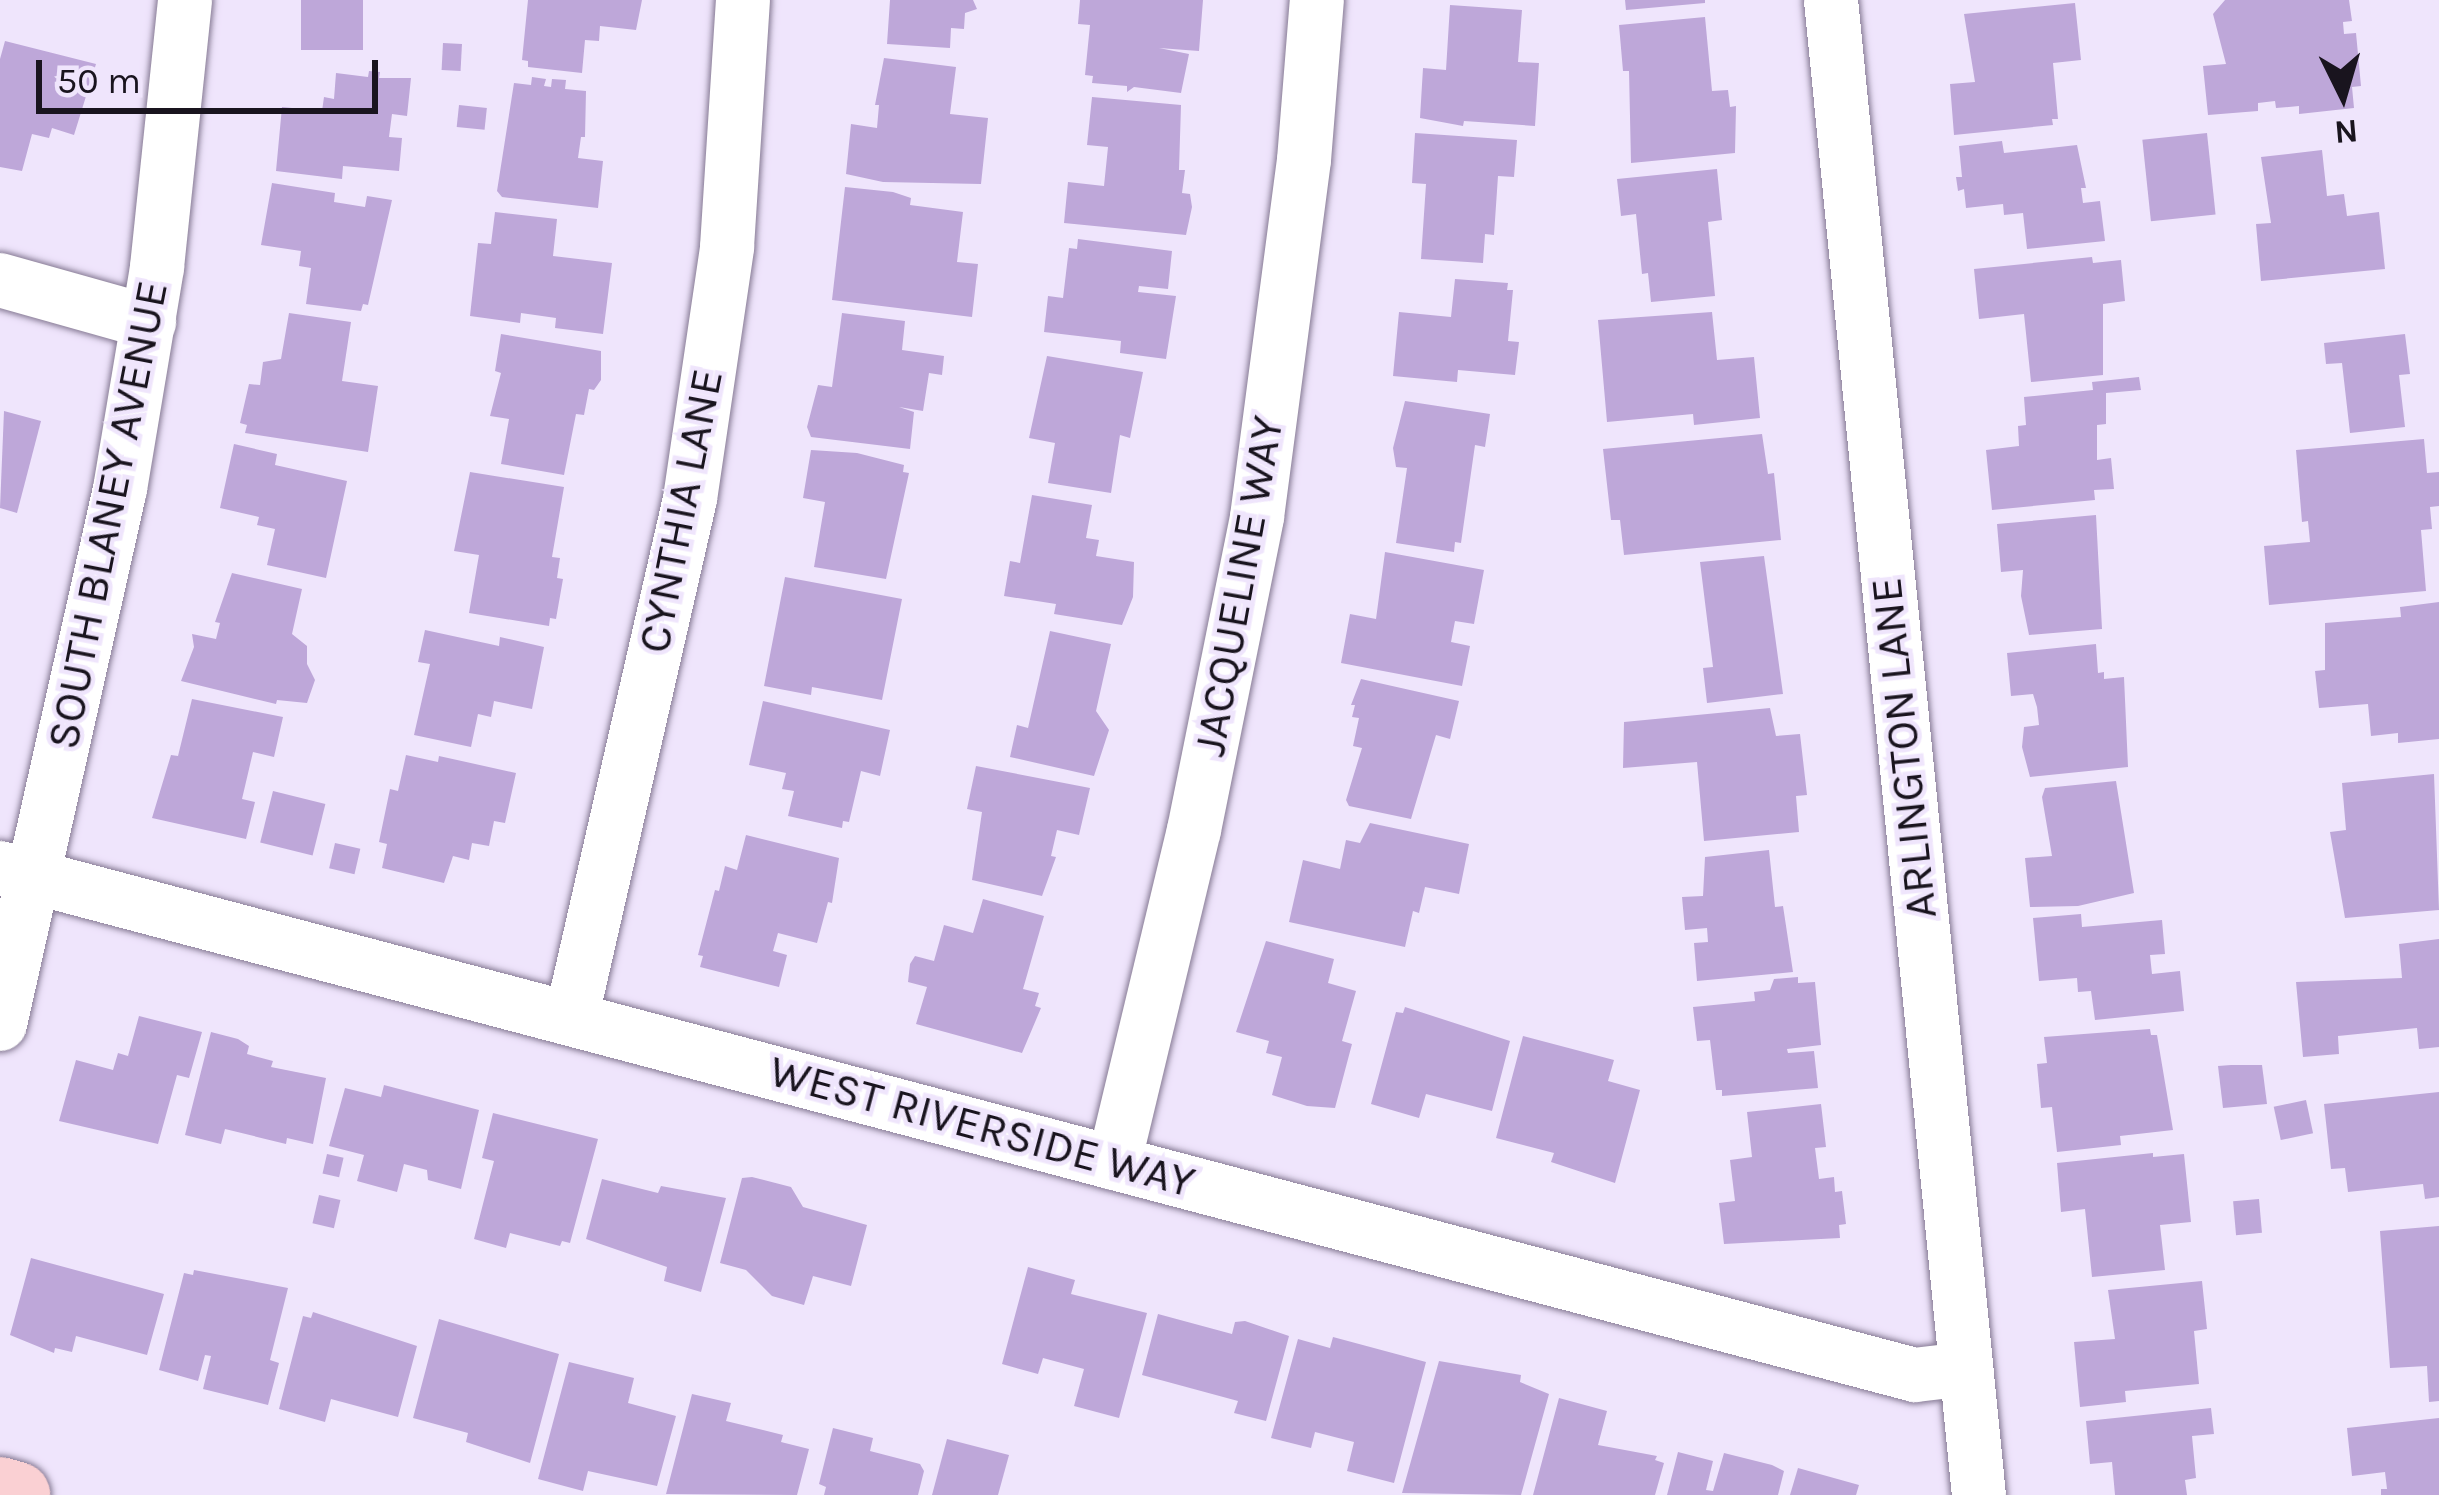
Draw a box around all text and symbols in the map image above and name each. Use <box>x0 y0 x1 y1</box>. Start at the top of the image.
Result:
scale bar <box>42 36 384 110</box>
north arrow <box>2283 36 2403 156</box>
text: 50 m <box>57 60 141 102</box>
text: N <box>2333 112 2360 152</box>
street label: SOUTH BLANEY AVENUE <box>36 276 180 754</box>
street label: CYNTHIA LANE <box>627 365 735 657</box>
street label: JACQUELINE WAY <box>1183 412 1295 760</box>
street label: ARLINGTON LANE <box>1859 575 1949 921</box>
street label: WEST RIVERSIDE WAY <box>764 1044 1200 1210</box>

